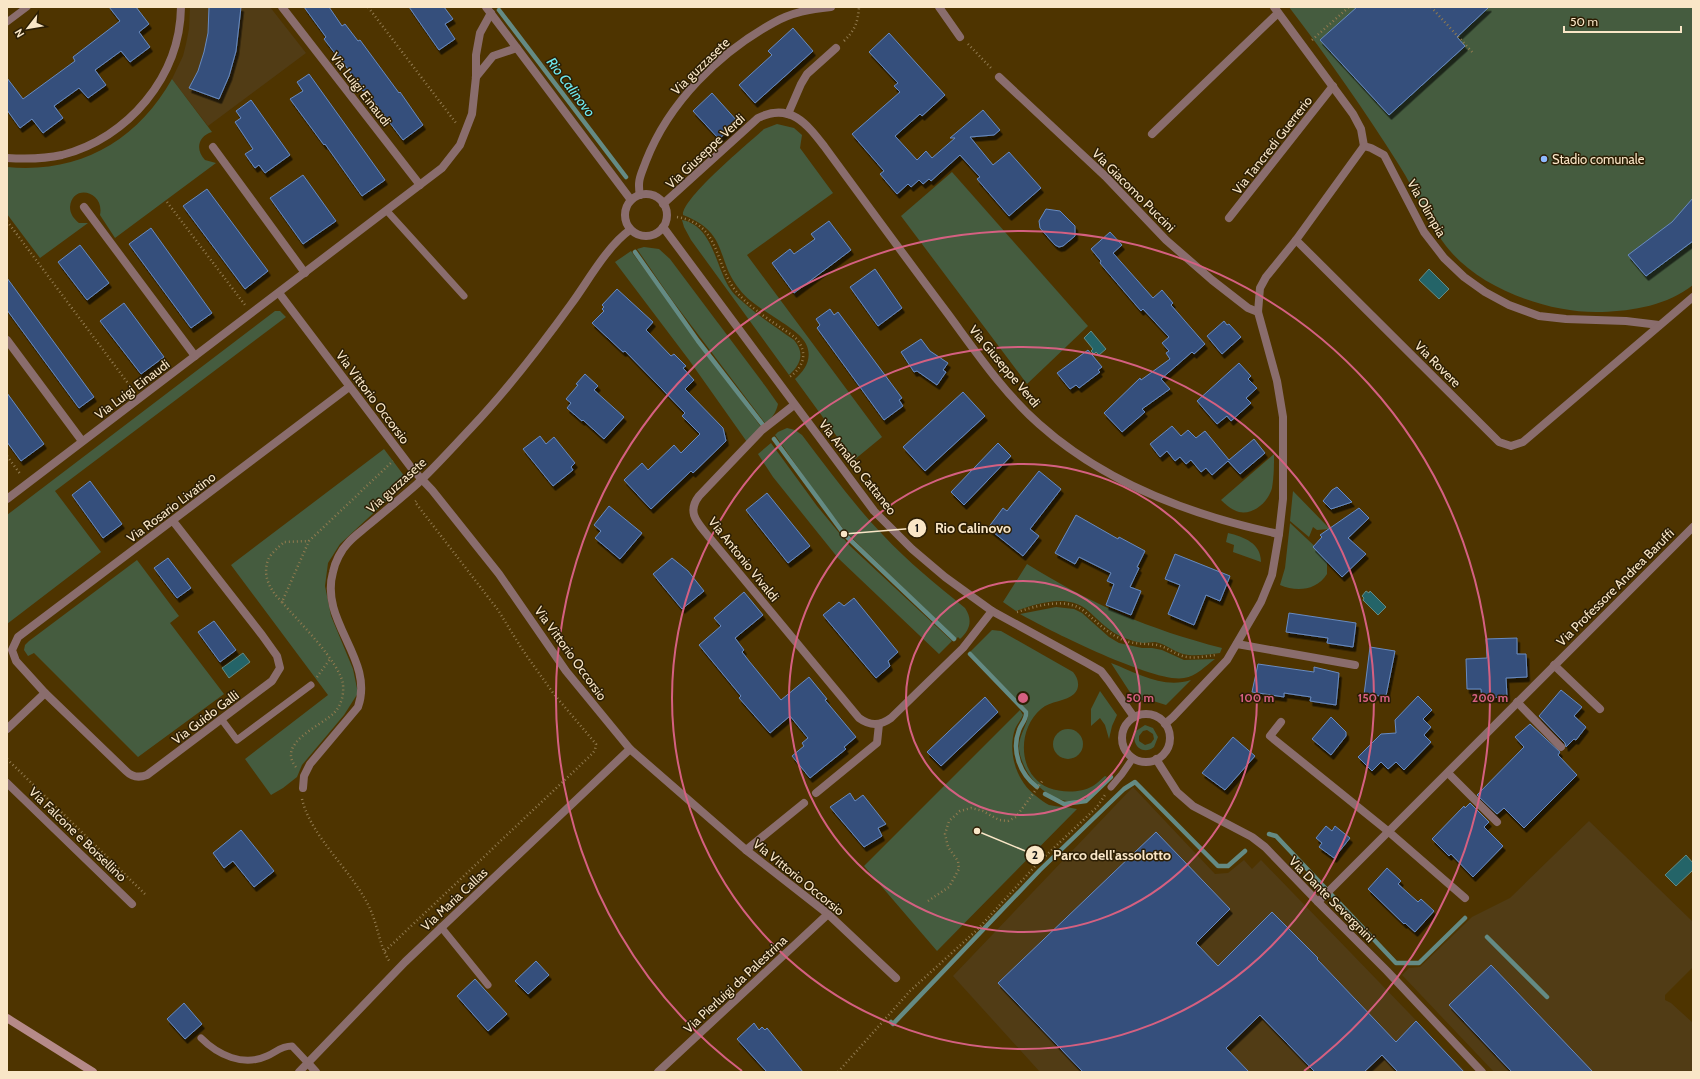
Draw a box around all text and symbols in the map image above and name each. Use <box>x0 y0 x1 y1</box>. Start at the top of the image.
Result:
north arrow <box>8 8 48 48</box>
scale bar <box>1564 8 1681 34</box>
text: 50 m <box>1570 14 1598 29</box>
text: N <box>11 26 27 40</box>
street label: Via guzzasete <box>667 34 733 98</box>
street label: Via Luigi Einaudi <box>327 49 395 129</box>
water label: Rio Calinovo <box>543 54 599 120</box>
street label: Via Tancredi Guerrerio <box>1229 93 1315 197</box>
street label: Via Giuseppe Verdi <box>662 110 748 192</box>
street label: Via Giacomo Puccini <box>1089 145 1179 235</box>
place label: Stadio comunale <box>1552 151 1645 167</box>
marker: Stadio comunale <box>1539 154 1549 164</box>
street label: Via Olimpia <box>1404 176 1450 240</box>
street label: Via Giuseppe Verdi <box>966 322 1044 410</box>
street label: Via Rovere <box>1412 338 1465 391</box>
street label: Via Vittorio Occorsio <box>333 347 413 447</box>
street label: Via Luigi Einaudi <box>92 356 172 422</box>
street label: Via Arnaldo Cattaneo <box>816 416 900 518</box>
street label: Via guzzasete <box>363 454 430 516</box>
street label: Via Rosario Livatino <box>123 468 219 546</box>
street label: Via Antonio Vivaldi <box>705 514 783 604</box>
callout: Rio Calinovo <box>907 515 1019 541</box>
text: Rio Calinovo <box>935 519 1011 537</box>
text: 1 <box>915 520 919 535</box>
street label: Via Professore Andrea Baruffi <box>1553 525 1677 649</box>
street label: Via Vittorio Occorsio <box>531 603 611 703</box>
street label: Via Guido Galli <box>168 687 242 747</box>
text: 50 m <box>1126 690 1154 705</box>
text: 100 m <box>1240 690 1274 705</box>
text: 150 m <box>1358 690 1390 705</box>
text: 200 m <box>1472 690 1508 705</box>
centre of rings <box>1016 691 1030 705</box>
street label: Via Falcone e Borsellino <box>26 783 130 885</box>
street label: Via Vittorio Occorsio <box>750 835 848 919</box>
callout: Parco dell'assolotto <box>1025 842 1179 868</box>
text: Parco dell'assolotto <box>1053 846 1171 864</box>
text: 2 <box>1032 847 1038 862</box>
street label: Via Dante Severgnini <box>1286 853 1378 945</box>
street label: Via Maria Callas <box>417 864 491 934</box>
street label: Via Pierluigi da Palestrina <box>680 931 791 1036</box>

